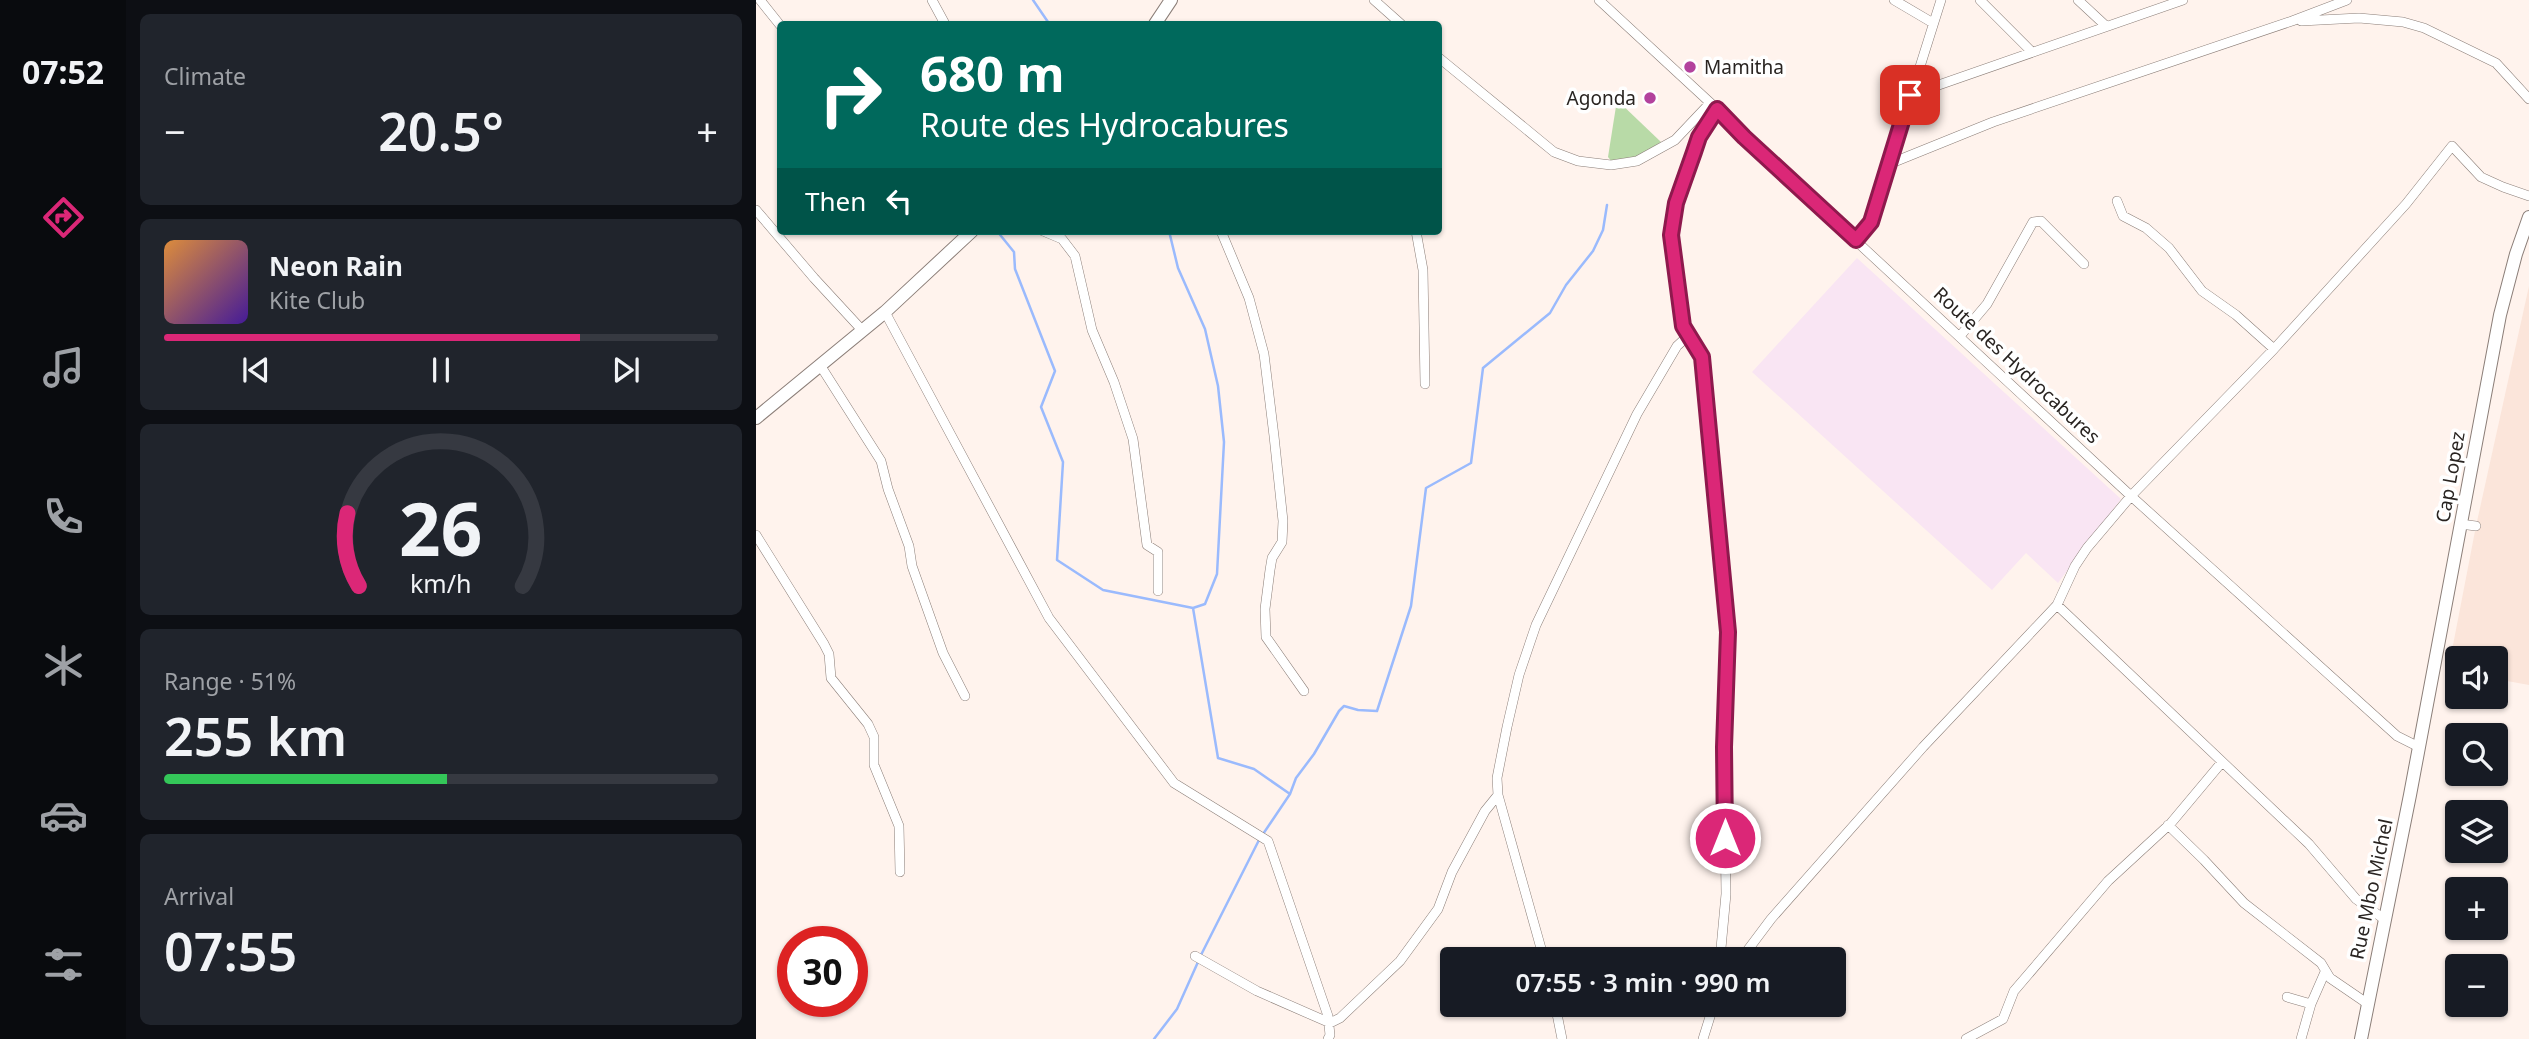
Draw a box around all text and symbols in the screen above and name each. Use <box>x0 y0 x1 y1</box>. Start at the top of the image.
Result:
text: 680 m <box>920 40 1065 106</box>
icon: right <box>805 49 896 140</box>
text: 07:52 <box>22 50 104 93</box>
place label: Mamitha <box>1704 54 1784 80</box>
marker: Mamitha <box>1682 59 1698 75</box>
text: Climate <box>164 60 246 92</box>
pin <box>1880 65 1940 125</box>
icon: arrive <box>1891 76 1929 114</box>
place label: Agonda <box>1567 85 1636 111</box>
marker: Agonda <box>1642 90 1658 106</box>
text: 20.5° <box>378 95 504 166</box>
text: Route des Hydrocabures <box>920 103 1289 146</box>
text: − <box>164 105 186 157</box>
text: + <box>696 105 718 157</box>
icon: left <box>880 182 918 220</box>
text: Then <box>805 183 866 219</box>
icon: directions <box>39 193 88 242</box>
text: Neon Rain <box>269 248 403 284</box>
street label: Route des Hydrocabures <box>1928 281 2106 449</box>
text: Kite Club <box>269 284 365 316</box>
icon: music <box>39 343 88 392</box>
icon: previous <box>237 351 275 389</box>
icon: pause <box>422 351 460 389</box>
icon: next <box>607 351 645 389</box>
street label: Cap Lopez <box>2429 429 2471 525</box>
text: 26 <box>399 478 483 577</box>
icon: phone <box>39 492 88 541</box>
text: km/h <box>410 565 472 599</box>
icon: climate <box>39 641 88 690</box>
map controls <box>2445 646 2508 1017</box>
button: sound <box>2445 646 2508 709</box>
text: Range · 51% <box>164 665 296 697</box>
text: 255 km <box>164 700 347 771</box>
button: search <box>2445 723 2508 786</box>
icon: car <box>39 791 88 840</box>
button: layers <box>2445 800 2508 863</box>
position arrow <box>1688 801 1762 875</box>
street label: Rue Mbo Michel <box>2343 816 2399 962</box>
button: + <box>2445 877 2508 940</box>
text: Arrival <box>164 880 234 912</box>
text: 07:55 <box>164 915 297 986</box>
speed limit sign: 30 <box>777 926 868 1017</box>
icon: filters <box>39 940 88 989</box>
button: − <box>2445 954 2508 1017</box>
text: 07:55 · 3 min · 990 m <box>1516 964 1770 1000</box>

